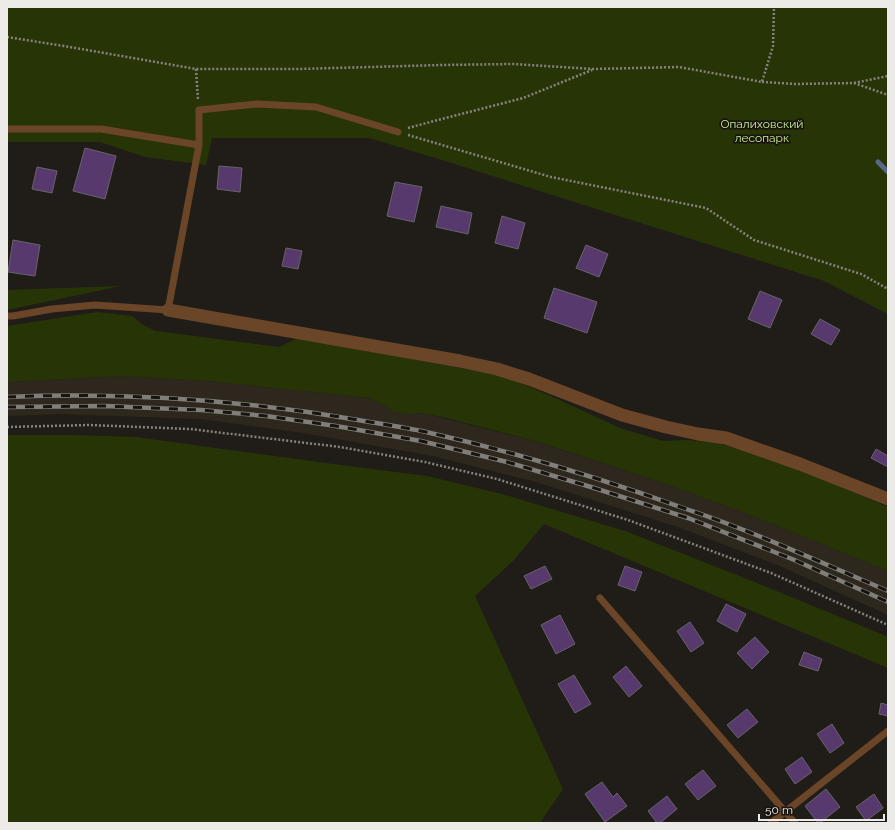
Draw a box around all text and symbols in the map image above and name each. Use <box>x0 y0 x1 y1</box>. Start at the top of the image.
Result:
park label: Опалиховский лесопарк <box>721 117 803 145</box>
scale bar <box>759 796 884 822</box>
text: 50 m <box>765 803 793 817</box>

